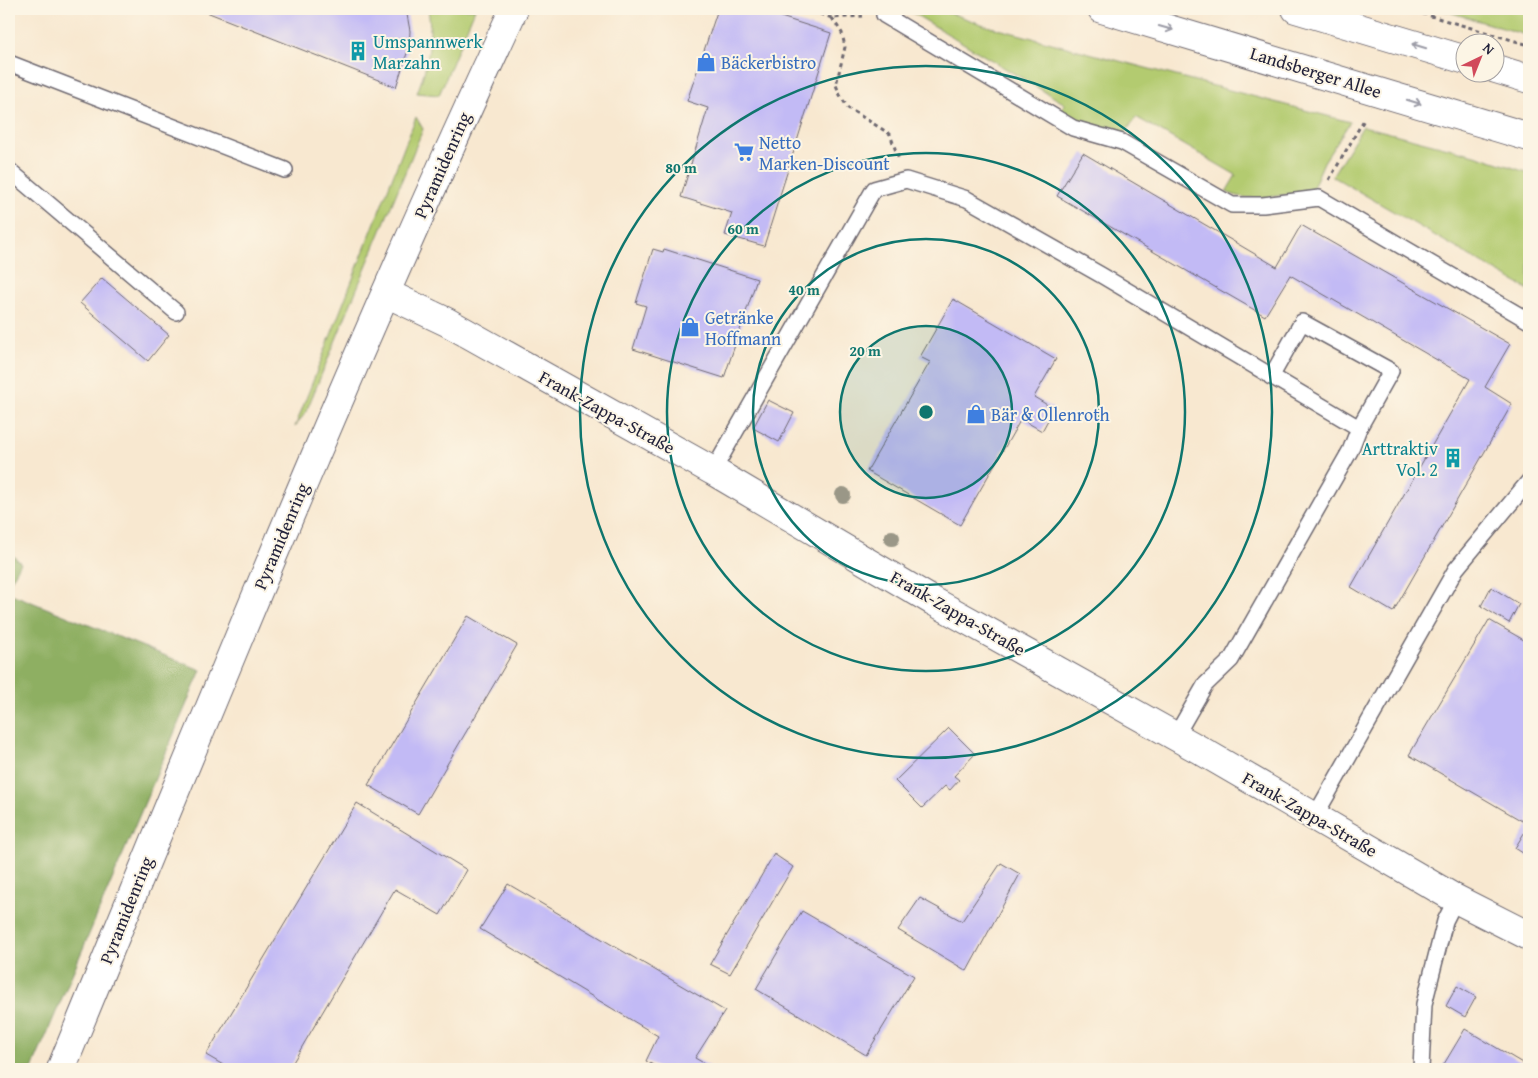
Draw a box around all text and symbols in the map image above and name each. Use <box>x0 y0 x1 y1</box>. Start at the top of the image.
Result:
one-way arrow <box>1157 23 1173 33</box>
place label: Umspannwerk Marzahn <box>373 28 483 76</box>
north arrow <box>1456 32 1506 82</box>
text: N <box>1479 38 1500 59</box>
street label: Landsberger Allee <box>1247 39 1385 105</box>
building icon: Umspannwerk Marzahn <box>347 40 369 62</box>
one-way arrow <box>1411 40 1427 50</box>
place label: Bäckerbistro <box>721 49 816 76</box>
shop icon: Bäckerbistro <box>695 51 717 73</box>
one-way arrow <box>1405 97 1421 107</box>
street label: Pyramidenring <box>407 107 478 222</box>
place label: Netto Marken-Discount <box>759 129 890 177</box>
supermarket icon: Netto Marken-Discount <box>733 141 755 163</box>
text: 80 m <box>665 157 697 178</box>
text: 60 m <box>727 218 759 239</box>
text: 40 m <box>788 279 820 300</box>
place label: Getränke Hoffmann <box>705 304 781 352</box>
shop icon: Getränke Hoffmann <box>679 316 701 338</box>
text: 20 m <box>849 340 881 361</box>
street label: Frank-Zappa-Straße <box>534 363 680 461</box>
place label: Bär & Ollenroth <box>991 401 1110 428</box>
centre of rings <box>917 403 935 421</box>
shop icon: Bär & Ollenroth <box>965 403 987 425</box>
place label: Arttraktiv Vol. 2 <box>1362 435 1438 483</box>
building icon: Arttraktiv Vol. 2 <box>1442 447 1464 469</box>
street label: Pyramidenring <box>246 478 316 594</box>
street label: Frank-Zappa-Straße <box>885 563 1031 663</box>
street label: Frank-Zappa-Straße <box>1237 764 1383 864</box>
street label: Pyramidenring <box>92 852 160 968</box>

